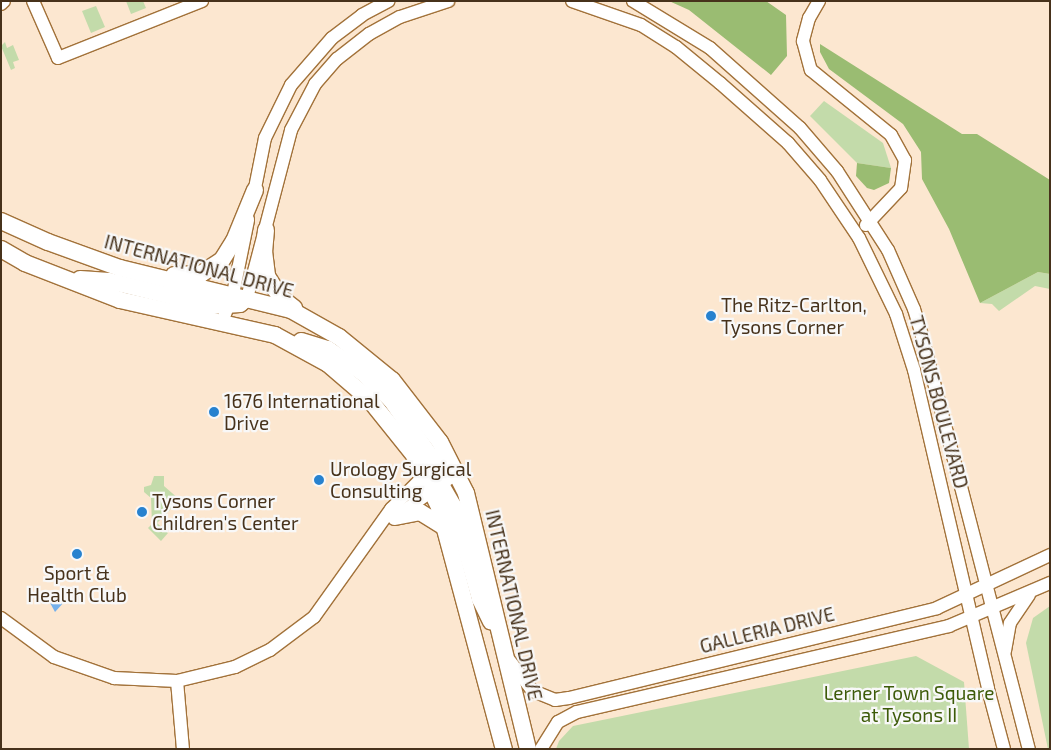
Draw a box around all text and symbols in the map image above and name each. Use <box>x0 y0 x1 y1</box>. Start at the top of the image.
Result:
street label: INTERNATIONAL DRIVE <box>102 230 296 302</box>
place label: The Ritz-Carlton, Tysons Corner <box>721 294 867 338</box>
marker: The Ritz-Carlton, Tysons Corner <box>705 310 717 322</box>
street label: TYSONS BOULEVARD <box>905 313 973 491</box>
place label: 1676 International Drive <box>224 390 380 434</box>
marker: 1676 International Drive <box>208 406 220 418</box>
place label: Urology Surgical Consulting <box>330 458 472 502</box>
marker: Urology Surgical Consulting <box>312 473 326 487</box>
place label: Tysons Corner Children's Center <box>152 490 299 534</box>
marker: Tysons Corner Children's Center <box>136 506 148 518</box>
street label: INTERNATIONAL DRIVE <box>481 507 547 703</box>
marker: Sport & Health Club <box>71 548 83 560</box>
place label: Sport & Health Club <box>27 562 127 606</box>
street label: GALLERIA DRIVE <box>697 602 837 658</box>
park label: Lerner Town Square at Tysons II <box>823 682 995 726</box>

